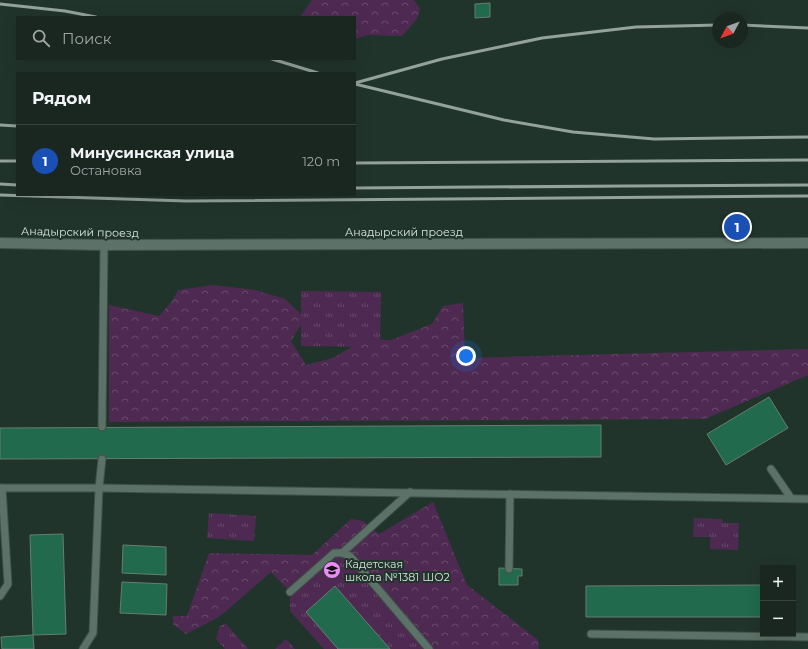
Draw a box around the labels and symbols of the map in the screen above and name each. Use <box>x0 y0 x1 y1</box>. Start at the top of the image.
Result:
north arrow <box>712 12 748 48</box>
pin: 1 <box>724 212 750 242</box>
street label: Анадырский проезд <box>21 224 139 240</box>
street label: Анадырский проезд <box>345 225 463 239</box>
your location <box>456 346 476 366</box>
place label: Кадетская школа №1381 ШО2 <box>345 557 450 584</box>
school or university icon: Кадетская школа №1381 ШО2 <box>322 560 342 580</box>

